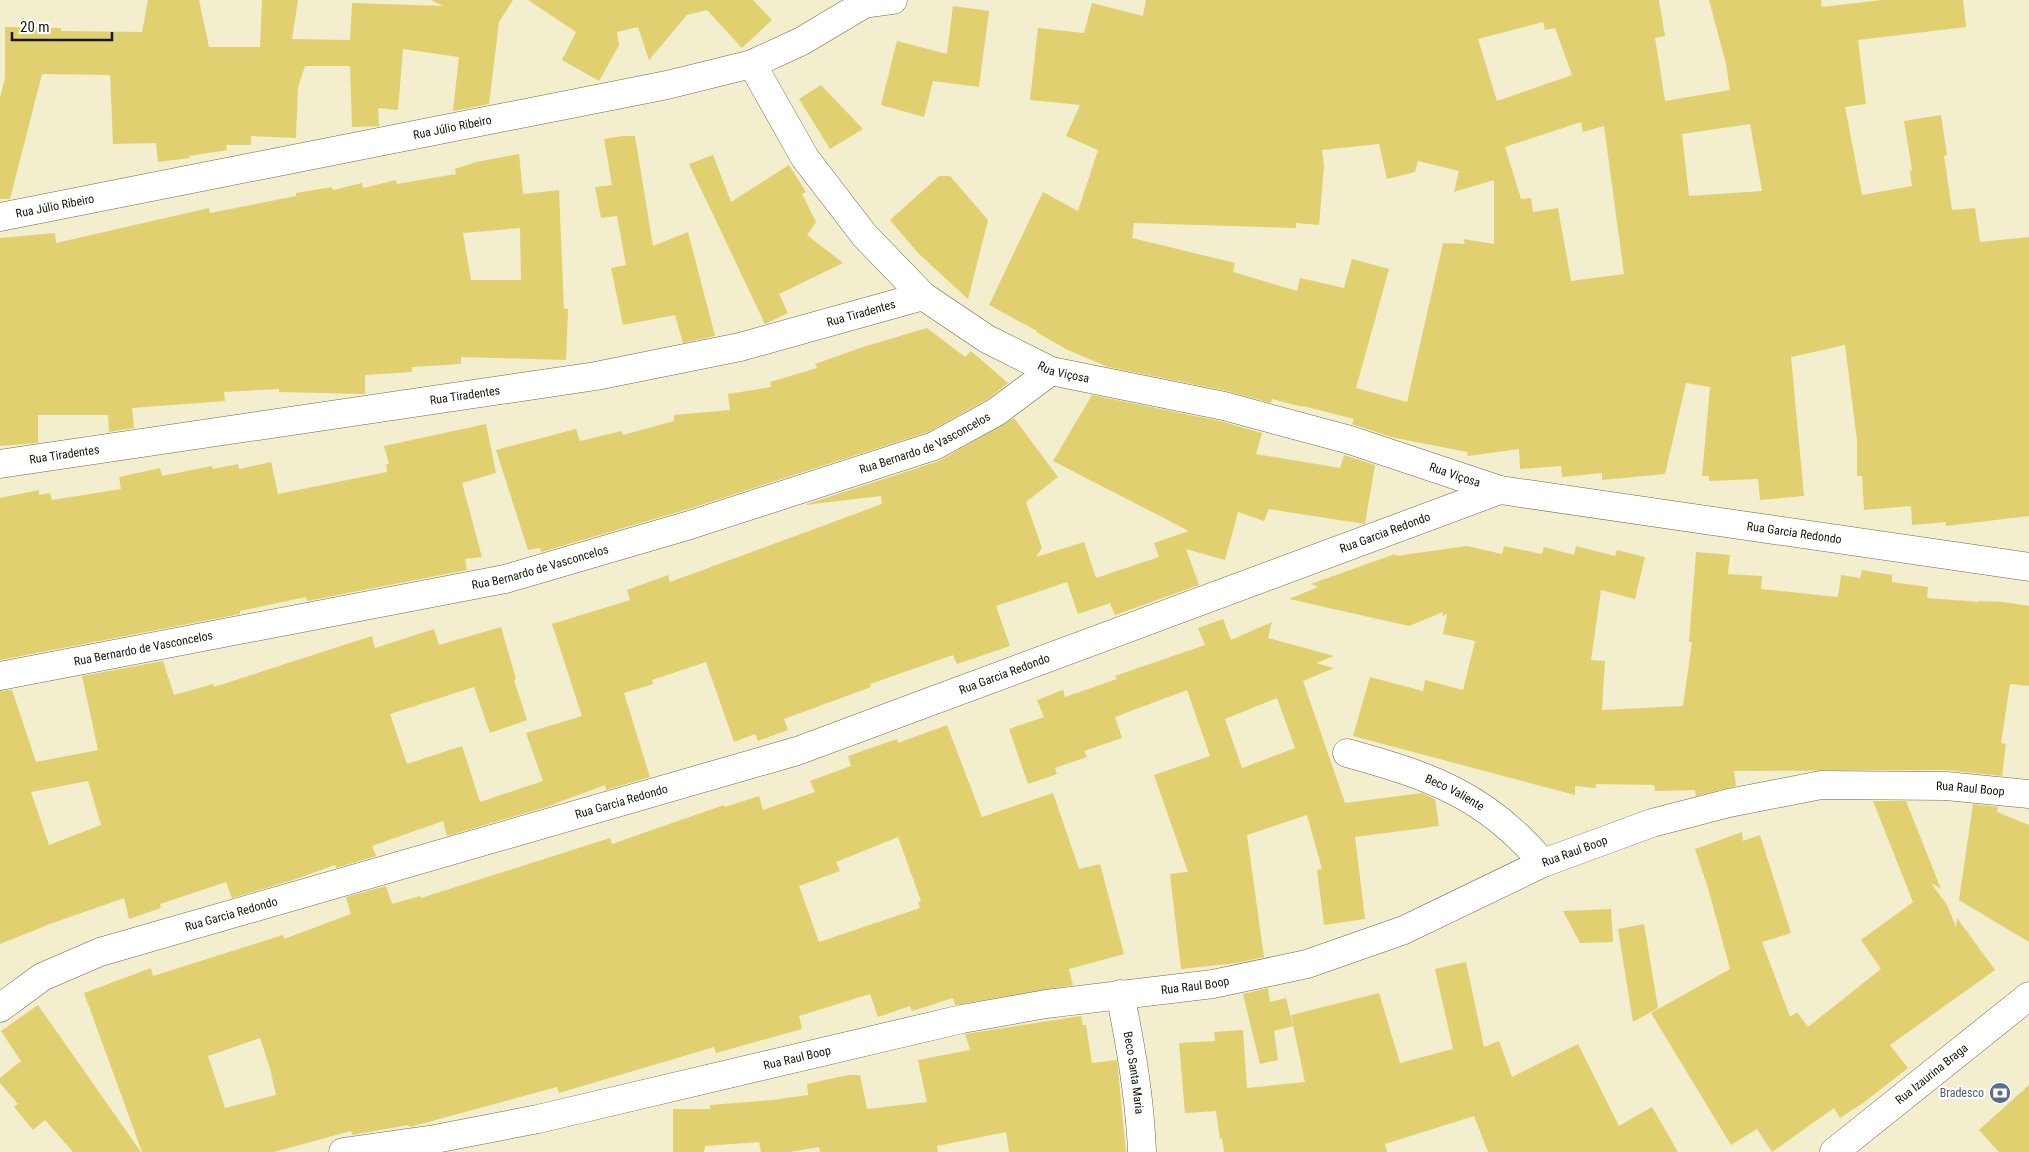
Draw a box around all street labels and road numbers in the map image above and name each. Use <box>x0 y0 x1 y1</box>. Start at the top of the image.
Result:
street label: Rua Júlio Ribeiro <box>412 113 493 142</box>
street label: Rua Júlio Ribeiro <box>14 192 95 221</box>
street label: Rua Tiradentes <box>825 297 897 330</box>
street label: Rua Viçosa <box>1035 359 1091 386</box>
street label: Rua Tiradentes <box>429 383 501 407</box>
street label: Rua Bernardo de Vasconcelos <box>858 409 993 477</box>
street label: Rua Tiradentes <box>28 442 100 467</box>
street label: Rua Viçosa <box>1428 460 1482 490</box>
street label: Rua Garcia Redondo <box>1338 509 1432 556</box>
street label: Rua Garcia Redondo <box>1746 519 1843 547</box>
street label: Rua Bernardo de Vasconcelos <box>470 542 610 592</box>
street label: Rua Bernardo de Vasconcelos <box>73 628 214 669</box>
street label: Rua Garcia Redondo <box>957 651 1052 697</box>
street label: Beco Valiente <box>1423 772 1487 814</box>
street label: Rua Raul Boop <box>1936 779 2005 799</box>
street label: Rua Garcia Redondo <box>573 782 669 822</box>
street label: Rua Raul Boop <box>1540 833 1609 870</box>
street label: Rua Garcia Redondo <box>183 894 279 934</box>
street label: Rua Raul Boop <box>1160 974 1231 997</box>
street label: Beco Santa Maria <box>1121 1030 1146 1115</box>
street label: Rua Izaurina Braga <box>1893 1041 1971 1107</box>
street label: Rua Raul Boop <box>762 1043 832 1073</box>

